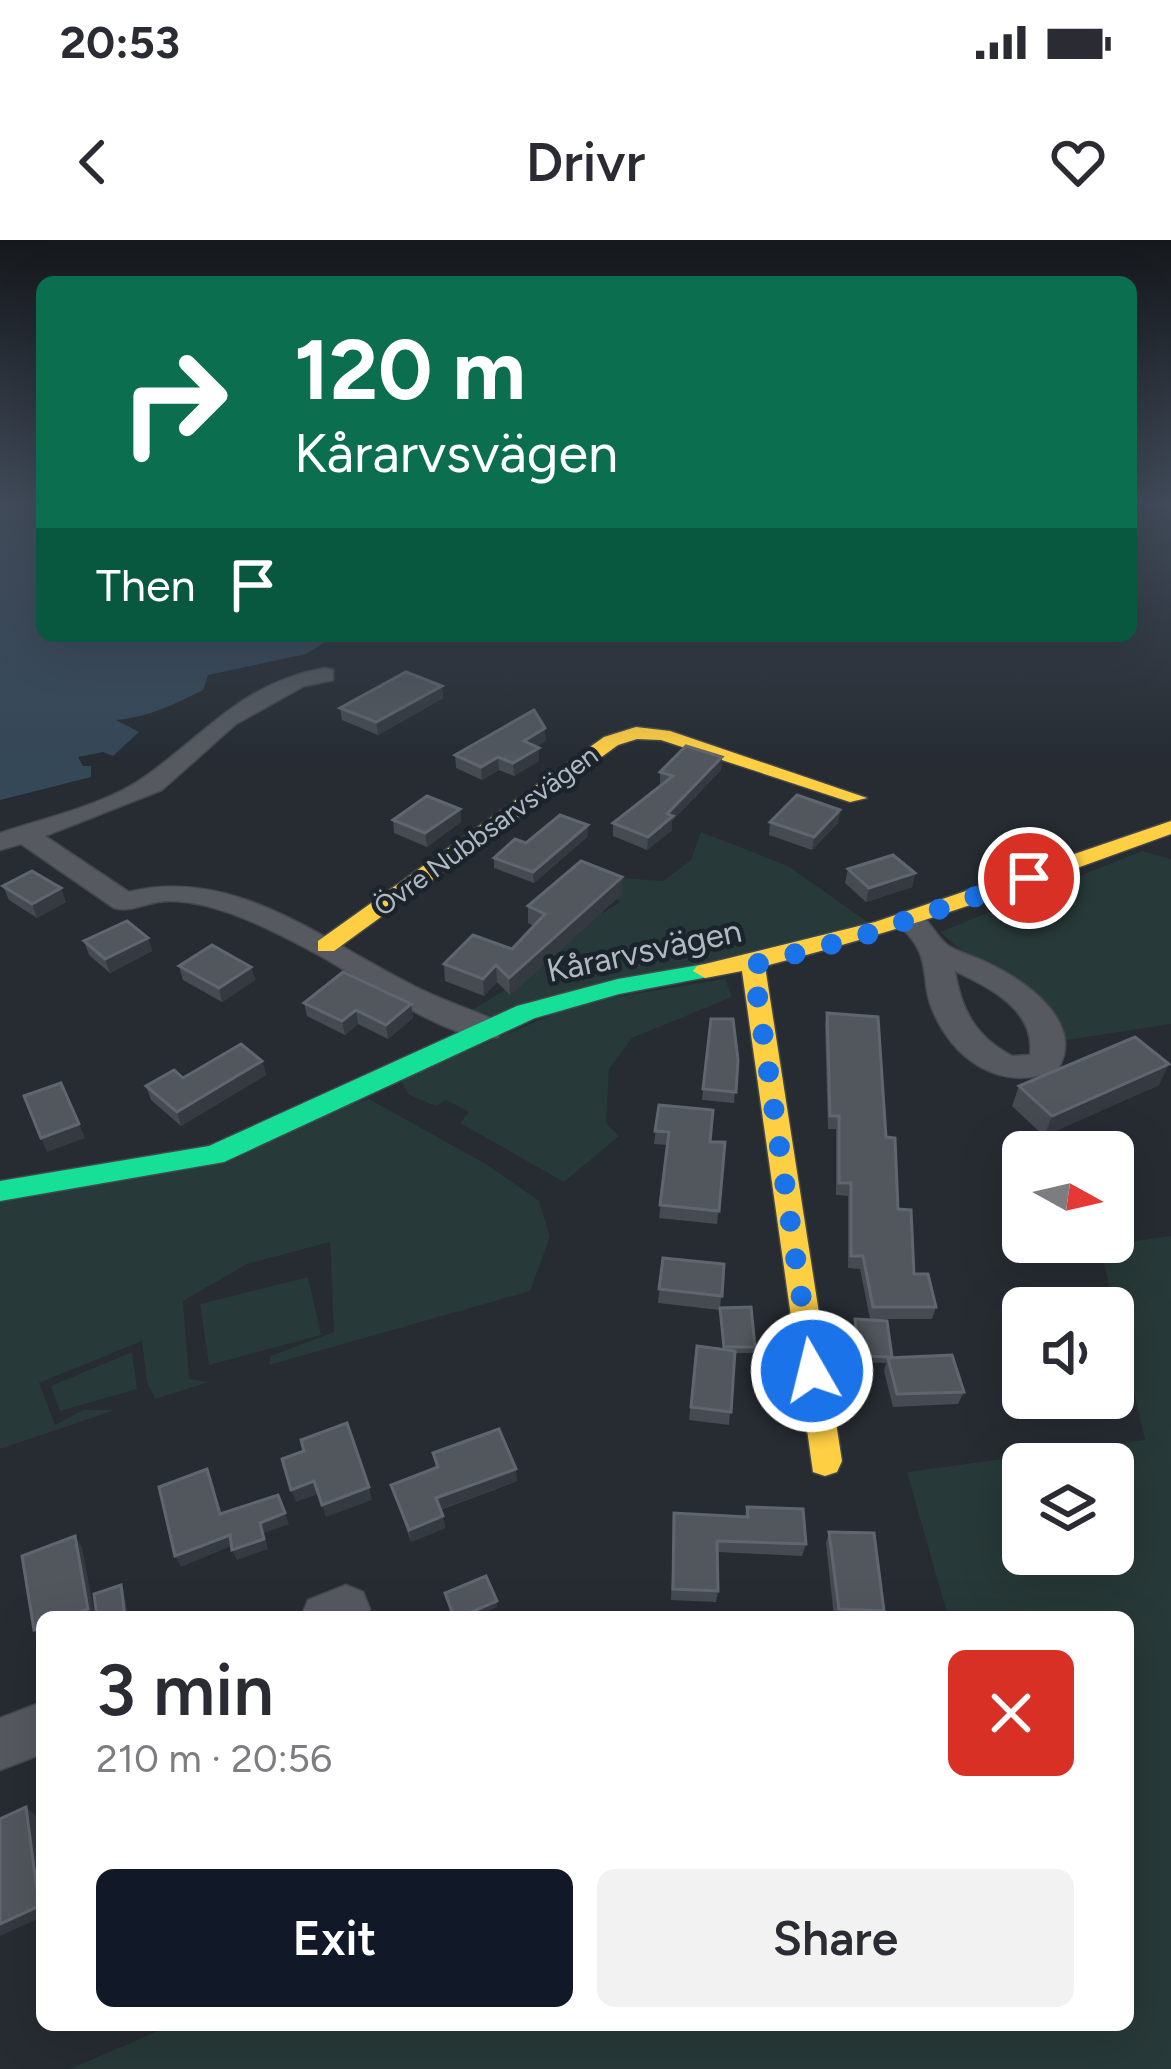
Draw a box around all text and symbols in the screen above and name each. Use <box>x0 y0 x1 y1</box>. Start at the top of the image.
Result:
text: 20:53 <box>60 15 180 69</box>
icon: back <box>60 129 126 195</box>
icon: heart <box>1045 129 1111 195</box>
text: Drivr <box>526 130 645 195</box>
text: 120 m <box>294 319 526 420</box>
icon: right <box>96 324 252 480</box>
text: Kårarvsvägen <box>294 421 618 486</box>
icon: arrive <box>220 552 286 618</box>
text: Then <box>96 558 196 612</box>
street label: Övre Nubbsarvsvägen <box>367 738 604 923</box>
pin <box>978 827 1080 929</box>
icon: arrive <box>996 845 1062 911</box>
street label: Kårarvsvägen <box>543 911 745 990</box>
north arrow <box>1002 1131 1134 1263</box>
map controls <box>1002 1131 1134 1575</box>
button: sound <box>1002 1287 1134 1419</box>
position arrow <box>749 1308 875 1434</box>
button: layers <box>1002 1443 1134 1575</box>
text: 3 min <box>96 1647 274 1733</box>
button: close <box>948 1650 1074 1776</box>
text: 210 m · 20:56 <box>96 1735 332 1782</box>
button: Exit <box>96 1869 573 2007</box>
button: Share <box>597 1869 1074 2007</box>

